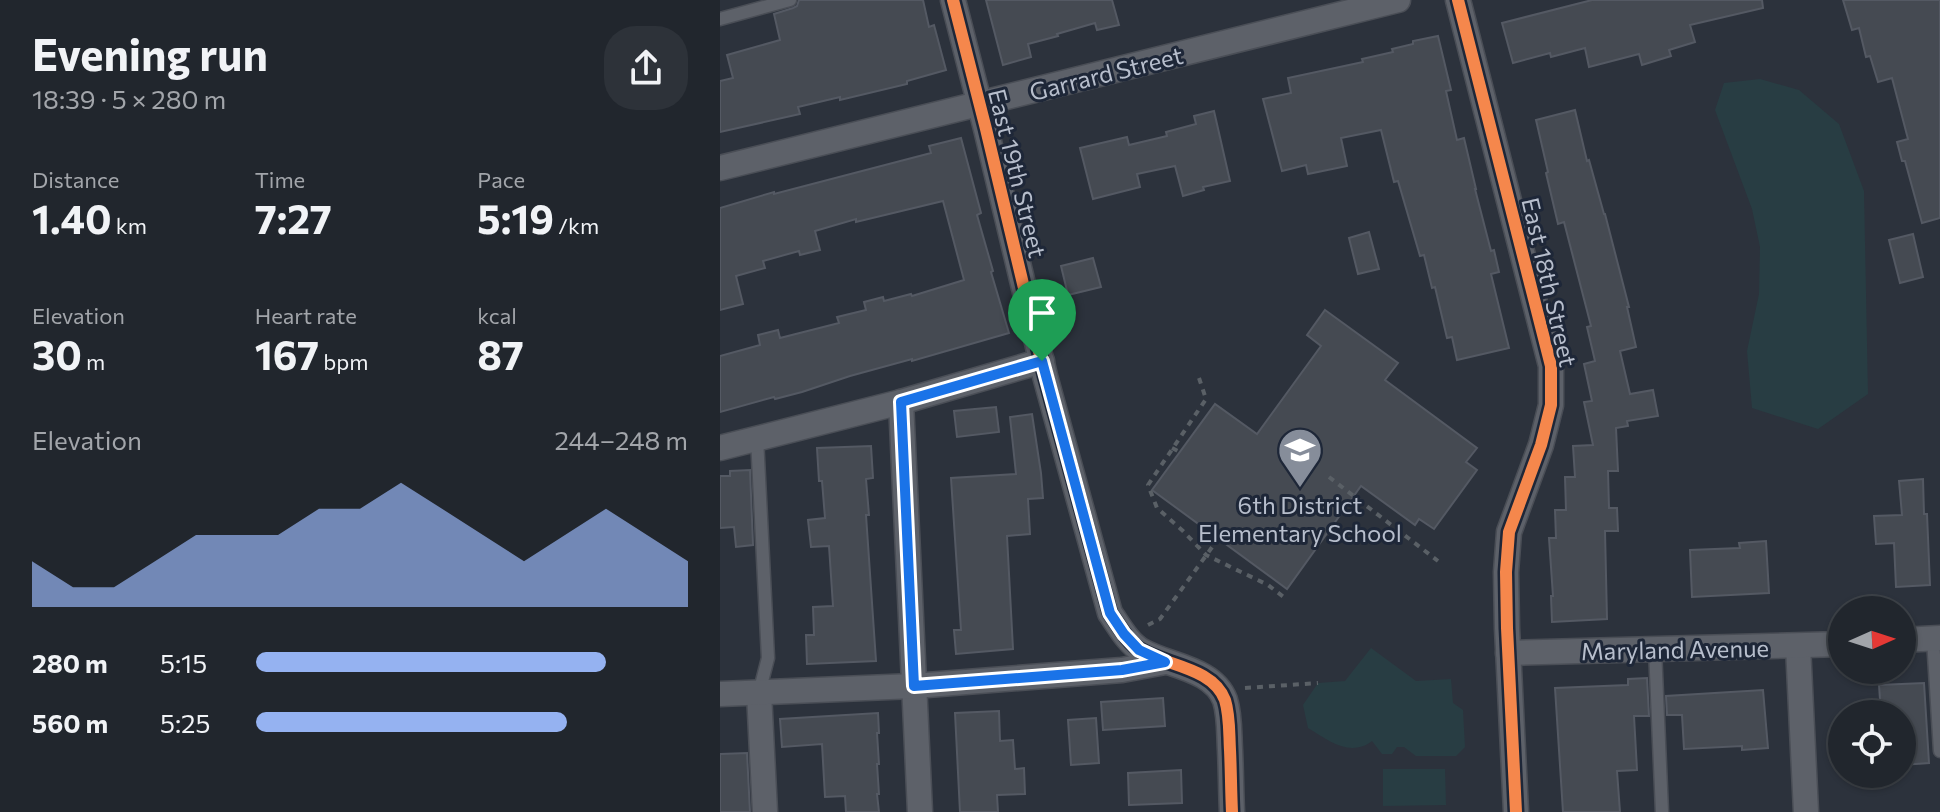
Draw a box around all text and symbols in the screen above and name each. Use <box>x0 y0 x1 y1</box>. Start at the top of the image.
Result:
text: Evening run <box>32 26 268 80</box>
button: share <box>604 26 688 110</box>
street label: Garrard Street <box>1026 40 1186 106</box>
text: 18:39 · 5 × 280 m <box>32 83 226 114</box>
street label: East 19th Street <box>983 86 1053 261</box>
text: Distance <box>32 166 119 193</box>
text: Time <box>255 166 305 193</box>
text: Pace <box>477 166 525 193</box>
text: 1.40 <box>32 193 112 242</box>
text: 7:27 <box>255 193 332 242</box>
text: 5:19 <box>477 193 554 242</box>
street label: East 18th Street <box>1516 194 1584 370</box>
text: km <box>112 212 147 239</box>
text: /km <box>554 212 599 239</box>
pin <box>1008 279 1076 361</box>
icon: arrive <box>1020 291 1064 335</box>
text: Elevation <box>32 302 125 329</box>
text: Heart rate <box>255 302 357 329</box>
text: kcal <box>477 302 517 329</box>
text: 30 <box>32 329 82 378</box>
text: 167 <box>255 329 319 378</box>
text: 87 <box>477 329 524 378</box>
text: m <box>82 348 105 375</box>
text: bpm <box>319 348 368 375</box>
text: Elevation <box>32 424 142 455</box>
text: 244–248 m <box>555 424 688 455</box>
school or university icon: 6th District Elementary School <box>1276 426 1324 489</box>
place label: 6th District Elementary School <box>1198 490 1402 547</box>
north arrow <box>1828 596 1916 684</box>
map controls <box>1828 596 1916 788</box>
street label: Maryland Avenue <box>1581 633 1769 665</box>
text: 280 m <box>32 647 108 678</box>
text: 5:15 <box>160 647 207 678</box>
button: locate <box>1828 700 1916 788</box>
text: 560 m <box>32 707 108 738</box>
text: 5:25 <box>160 707 210 738</box>

